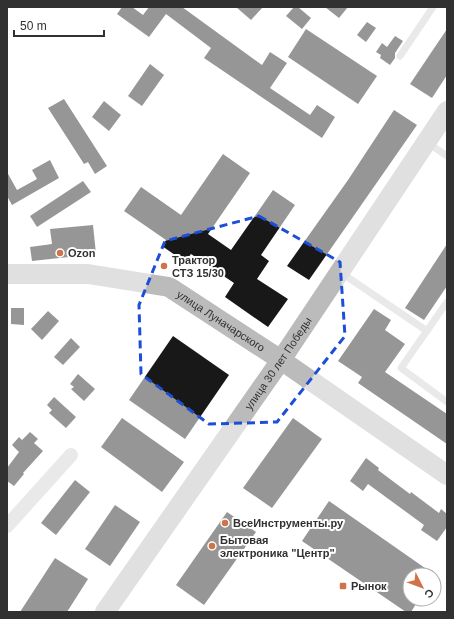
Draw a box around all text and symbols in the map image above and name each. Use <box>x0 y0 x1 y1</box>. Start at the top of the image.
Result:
scale bar <box>14 12 104 38</box>
text: 50 m <box>20 19 47 33</box>
place label: Ozon <box>68 247 96 259</box>
marker: Ozon <box>55 248 65 258</box>
place label: Трактор СТЗ 15/30 <box>172 254 224 279</box>
marker: Трактор СТЗ 15/30 <box>159 261 169 271</box>
street label: улица Луначарского <box>175 288 267 354</box>
street label: улица 30 лет Победы <box>242 315 314 412</box>
place label: ВсеИнструменты.ру <box>233 517 344 529</box>
marker: ВсеИнструменты.ру <box>220 518 230 528</box>
place label: Бытовая электроника "Центр" <box>220 534 335 559</box>
marker: Бытовая электроника "Центр" <box>207 541 217 551</box>
north arrow <box>402 567 442 607</box>
place label: Рынок <box>351 580 387 592</box>
marker: Рынок <box>338 581 348 591</box>
text: С <box>422 587 437 601</box>

